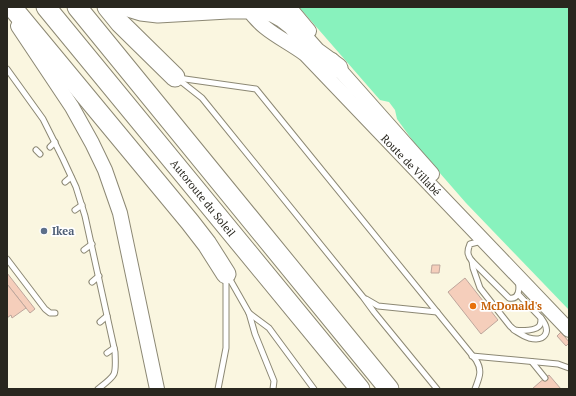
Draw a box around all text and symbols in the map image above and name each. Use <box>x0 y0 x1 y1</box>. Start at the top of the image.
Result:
street label: Route de Villabé <box>378 131 444 199</box>
street label: Autoroute du Soleil <box>168 157 238 239</box>
place label: Ikea <box>52 224 74 238</box>
marker: Ikea <box>39 226 49 236</box>
place label: McDonald's <box>481 299 542 313</box>
marker: McDonald's <box>468 301 478 311</box>

